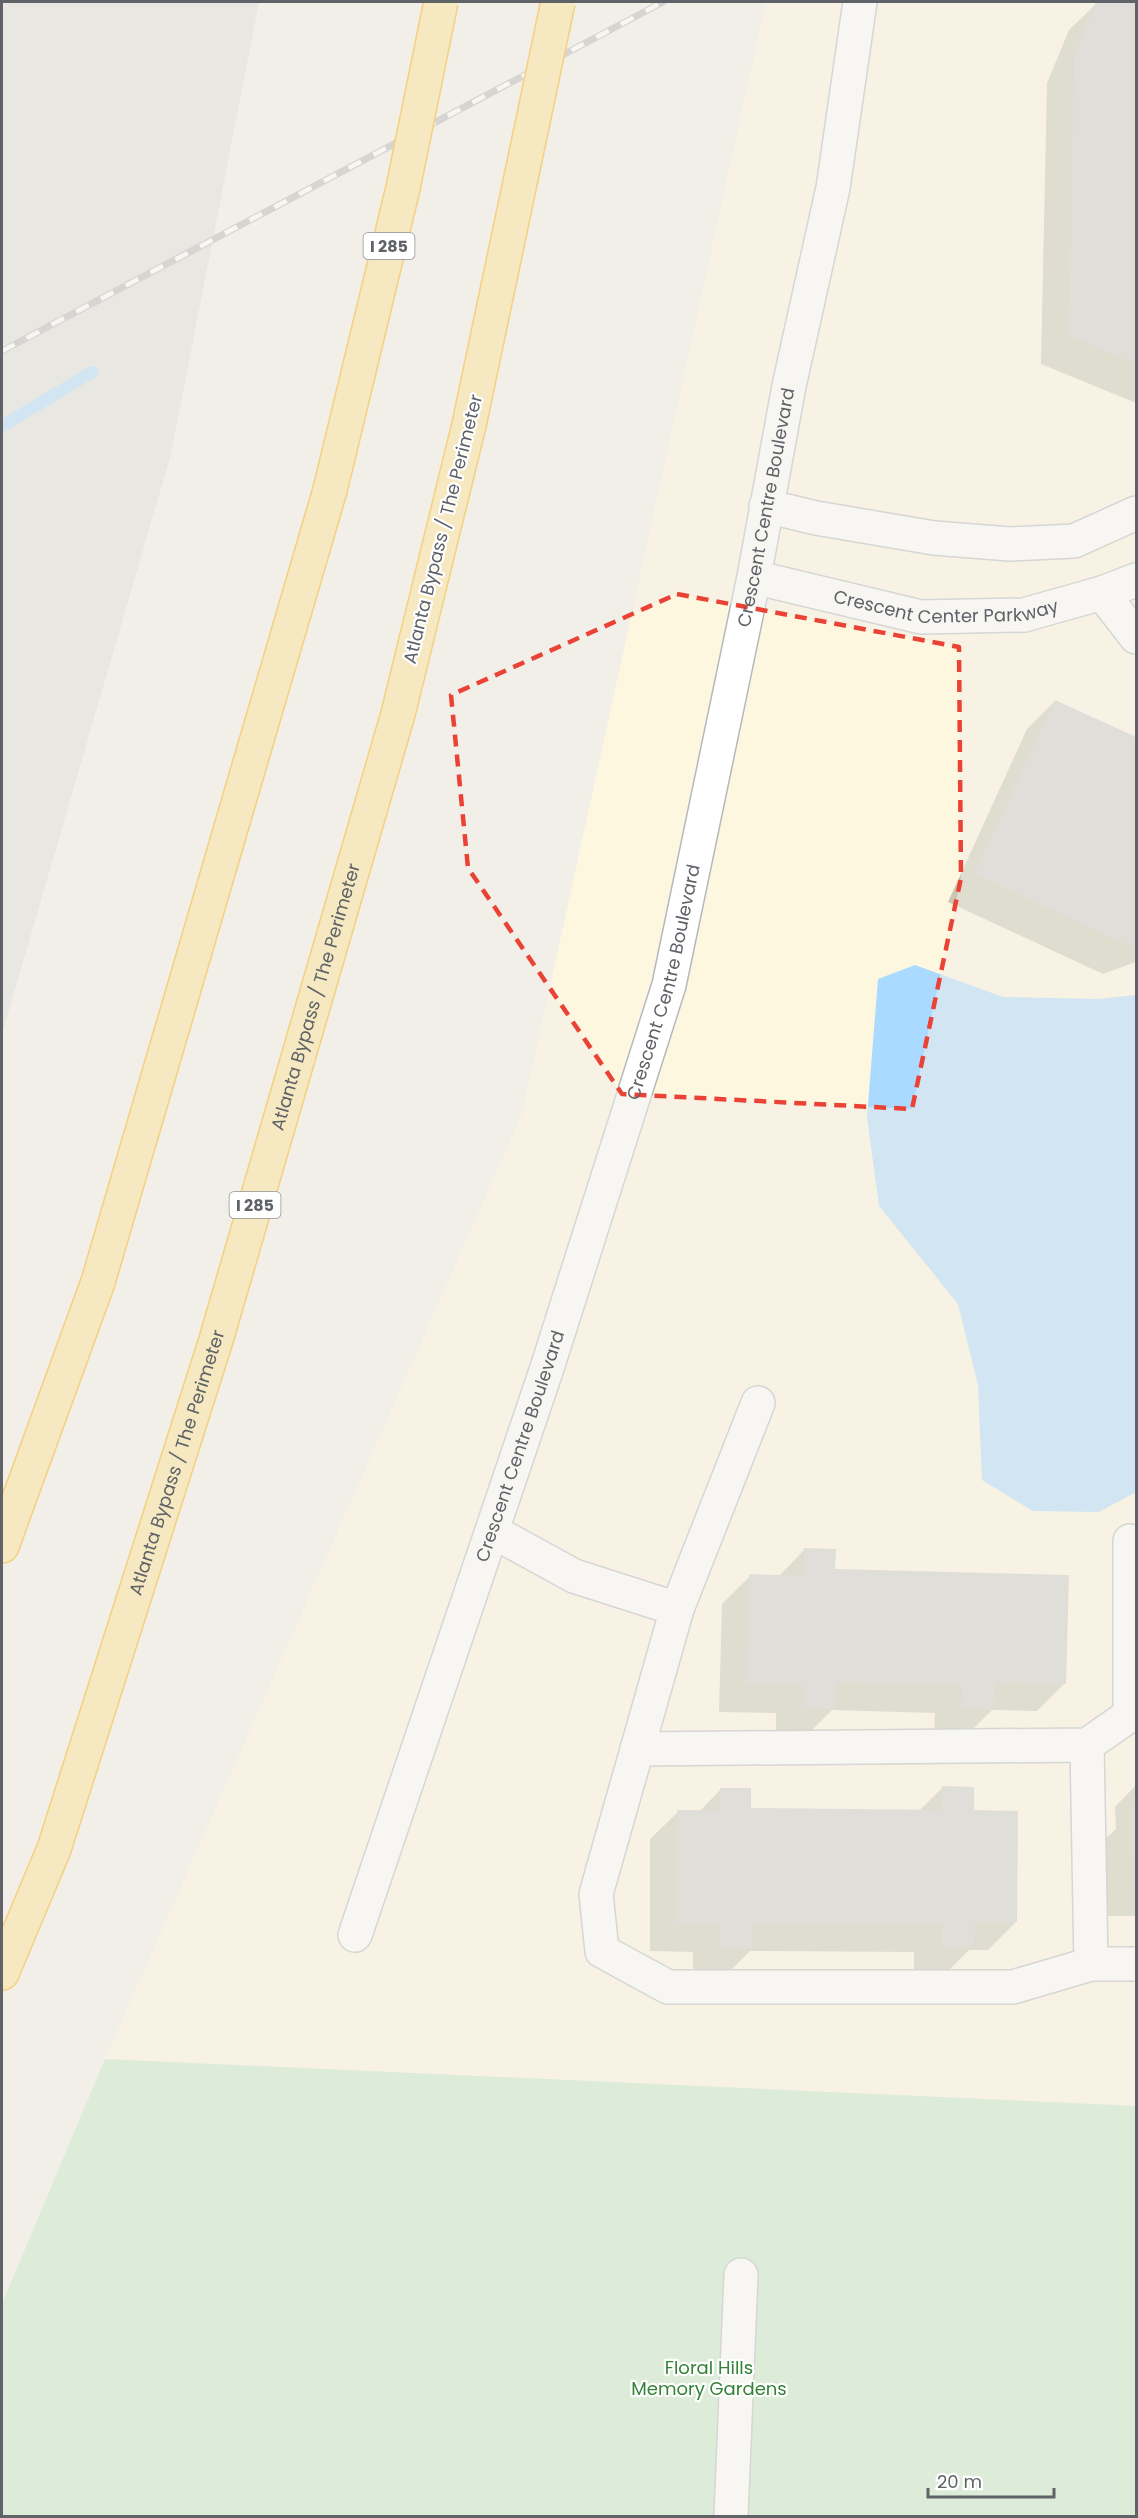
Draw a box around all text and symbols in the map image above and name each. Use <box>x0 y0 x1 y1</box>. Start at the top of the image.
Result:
road number: I 285 <box>364 233 414 259</box>
street label: Crescent Centre Boulevard <box>731 386 800 629</box>
street label: Atlanta Bypass / The Perimeter <box>397 391 488 666</box>
street label: Crescent Center Parkway <box>831 583 1061 629</box>
street label: Atlanta Bypass / The Perimeter <box>265 860 366 1133</box>
street label: Crescent Centre Boulevard <box>620 862 706 1103</box>
road number: I 285 <box>230 1192 280 1218</box>
street label: Atlanta Bypass / The Perimeter <box>123 1327 230 1598</box>
street label: Crescent Centre Boulevard <box>469 1327 570 1565</box>
park label: Floral Hills Memory Gardens <box>631 2355 787 2401</box>
scale bar <box>928 2461 1054 2499</box>
text: 20 m <box>937 2469 982 2494</box>

